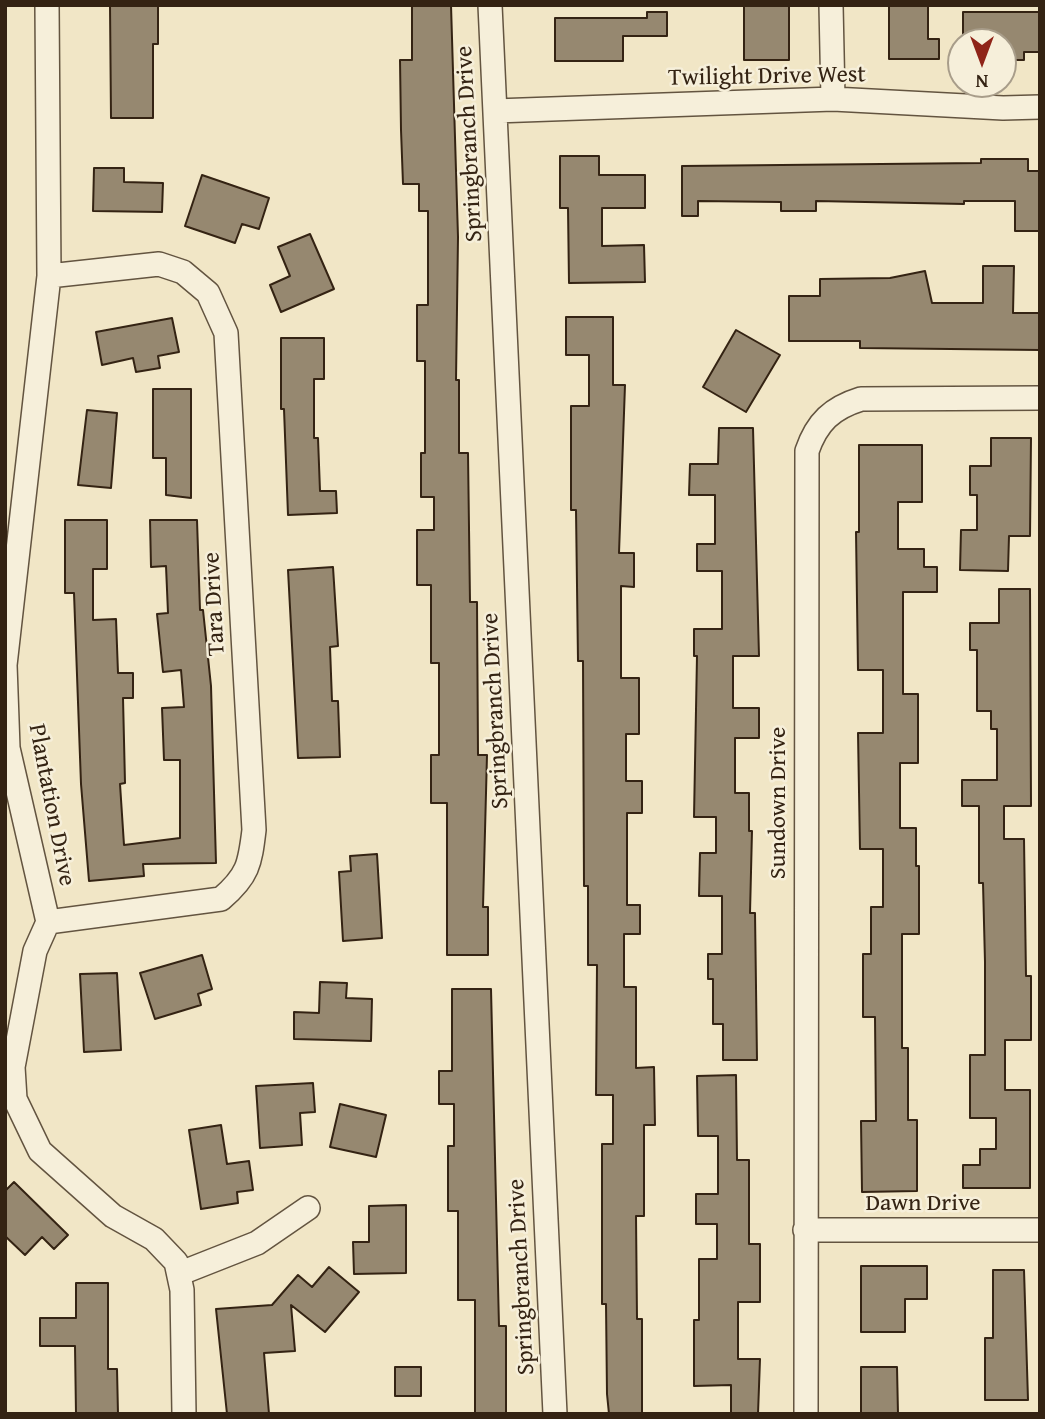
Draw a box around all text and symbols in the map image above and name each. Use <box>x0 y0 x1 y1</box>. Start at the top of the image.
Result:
north arrow <box>947 28 1017 98</box>
street label: Springbranch Drive <box>450 45 490 243</box>
street label: Twilight Drive West <box>668 61 866 93</box>
text: N <box>976 68 988 96</box>
street label: Tara Drive <box>198 551 232 657</box>
street label: Springbranch Drive <box>476 612 516 810</box>
street label: Plantation Drive <box>21 722 81 888</box>
street label: Sundown Drive <box>765 727 793 879</box>
street label: Springbranch Drive <box>502 1178 542 1376</box>
street label: Dawn Drive <box>865 1190 981 1218</box>

